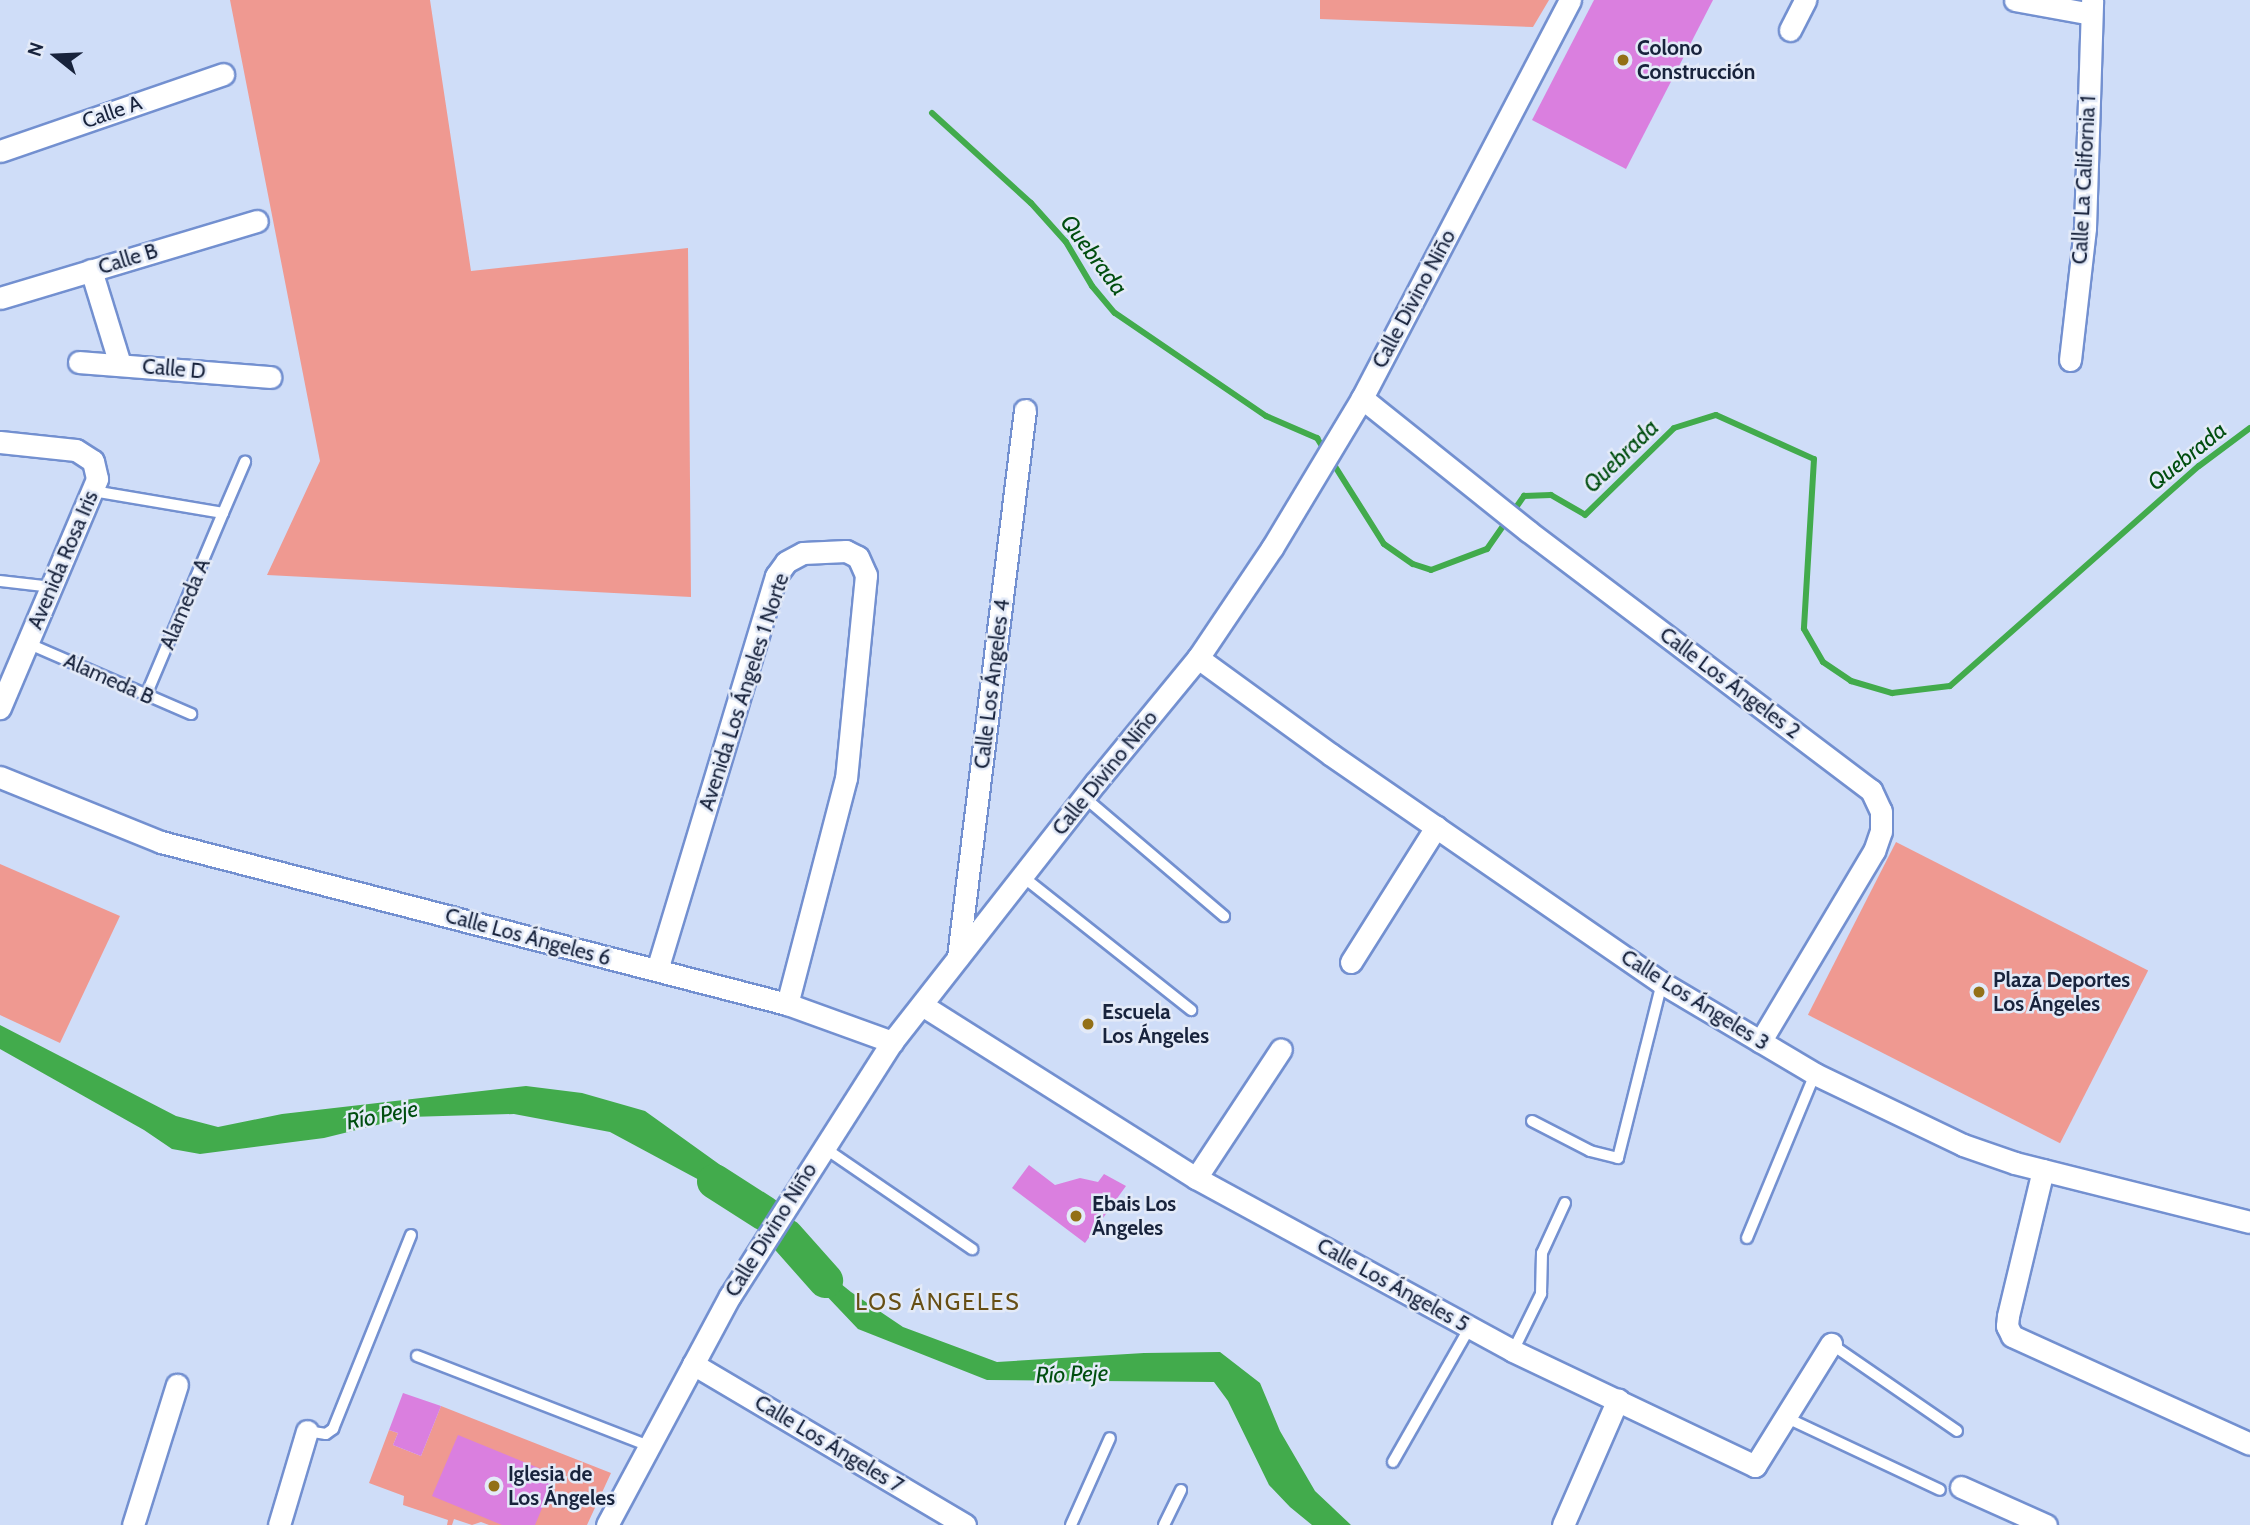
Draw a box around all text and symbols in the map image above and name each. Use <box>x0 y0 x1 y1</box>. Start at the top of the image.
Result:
north arrow <box>21 21 91 91</box>
place label: Colono Construcción <box>1637 35 1755 85</box>
text: N <box>23 39 49 59</box>
marker: Colono Construcción <box>1615 52 1631 68</box>
street label: Calle A <box>79 90 145 134</box>
street label: Calle La California 1 <box>2067 95 2101 265</box>
water label: Quebrada <box>1055 209 1133 301</box>
street label: Calle Divino Niño <box>1367 226 1461 372</box>
street label: Calle B <box>95 238 161 280</box>
street label: Calle D <box>141 354 207 384</box>
water label: Quebrada <box>1578 414 1664 498</box>
water label: Quebrada <box>2142 416 2232 496</box>
street label: Avenida Rosa Iris <box>22 487 104 633</box>
street label: Alameda A <box>155 555 215 653</box>
street label: Avenida Los Ángeles 1 Norte <box>694 570 794 814</box>
street label: Calle Los Ángeles 4 <box>969 598 1015 770</box>
street label: Calle Los Ángeles 2 <box>1655 622 1805 744</box>
street label: Alameda B <box>60 648 158 710</box>
street label: Calle Divino Niño <box>1047 706 1163 840</box>
street label: Calle Los Ángeles 6 <box>442 903 614 971</box>
street label: Calle Los Ángeles 3 <box>1616 944 1774 1056</box>
place label: Plaza Deportes Los Ángeles <box>1993 967 2130 1017</box>
marker: Plaza Deportes Los Ángeles <box>1971 984 1987 1000</box>
place label: Escuela Los Ángeles <box>1102 999 1209 1049</box>
marker: Escuela Los Ángeles <box>1080 1016 1096 1032</box>
water label: Río Peje <box>344 1095 420 1135</box>
street label: Calle Divino Niño <box>720 1158 822 1302</box>
place label: Ebais Los Ángeles <box>1092 1191 1176 1241</box>
marker: Ebais Los Ángeles <box>1066 1206 1086 1226</box>
street label: Calle Los Ángeles 5 <box>1313 1233 1473 1337</box>
district label: LOS ÁNGELES <box>857 1288 1019 1316</box>
water label: Río Peje <box>1035 1359 1109 1389</box>
street label: Calle Los Ángeles 7 <box>750 1390 908 1498</box>
place label: Iglesia de Los Ángeles <box>508 1461 615 1511</box>
marker: Iglesia de Los Ángeles <box>486 1478 502 1494</box>

